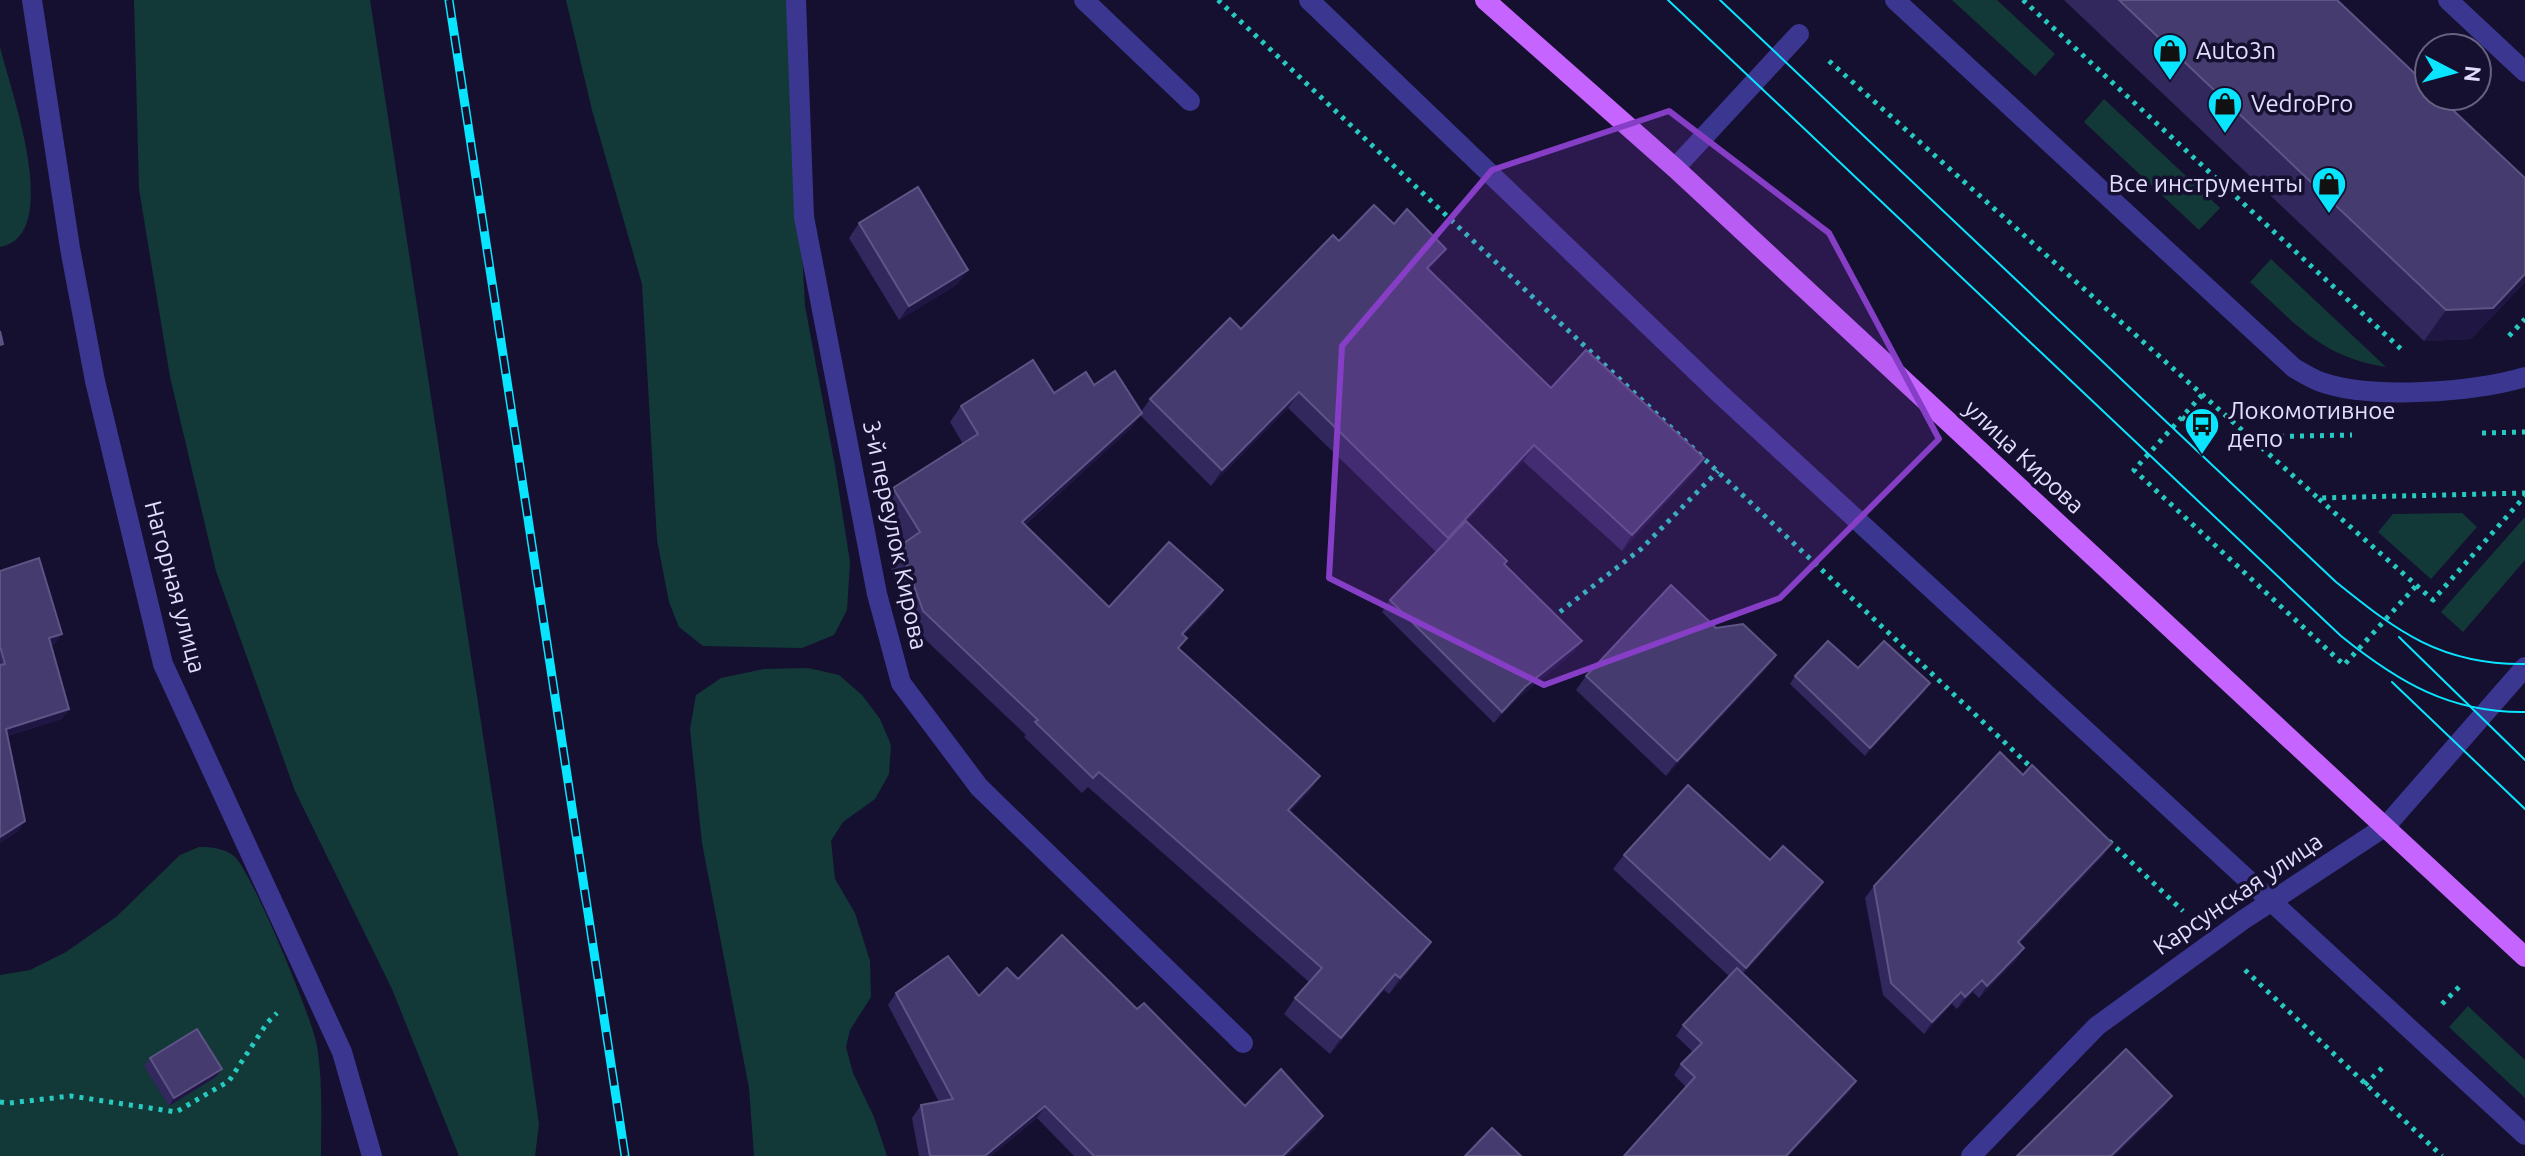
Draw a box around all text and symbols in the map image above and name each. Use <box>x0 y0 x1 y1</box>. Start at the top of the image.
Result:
shop icon: Auto3n <box>2151 32 2189 82</box>
north arrow <box>2413 32 2493 112</box>
place label: Auto3n <box>2196 37 2276 64</box>
text: N <box>2460 65 2487 84</box>
shop icon: VedroPro <box>2206 85 2244 135</box>
place label: VedroPro <box>2251 90 2353 117</box>
shop icon: Все инструменты <box>2310 165 2348 215</box>
place label: Все инструменты <box>2109 170 2303 197</box>
street label: улица Кирова <box>1959 394 2090 519</box>
place label: Локомотивное депо <box>2228 397 2395 452</box>
bus stop icon: Локомотивное депо <box>2183 406 2221 456</box>
street label: 3-й переулок Кирова <box>858 418 933 652</box>
street label: Нагорная улица <box>140 498 211 676</box>
street label: Карсунская улица <box>2148 827 2327 960</box>

